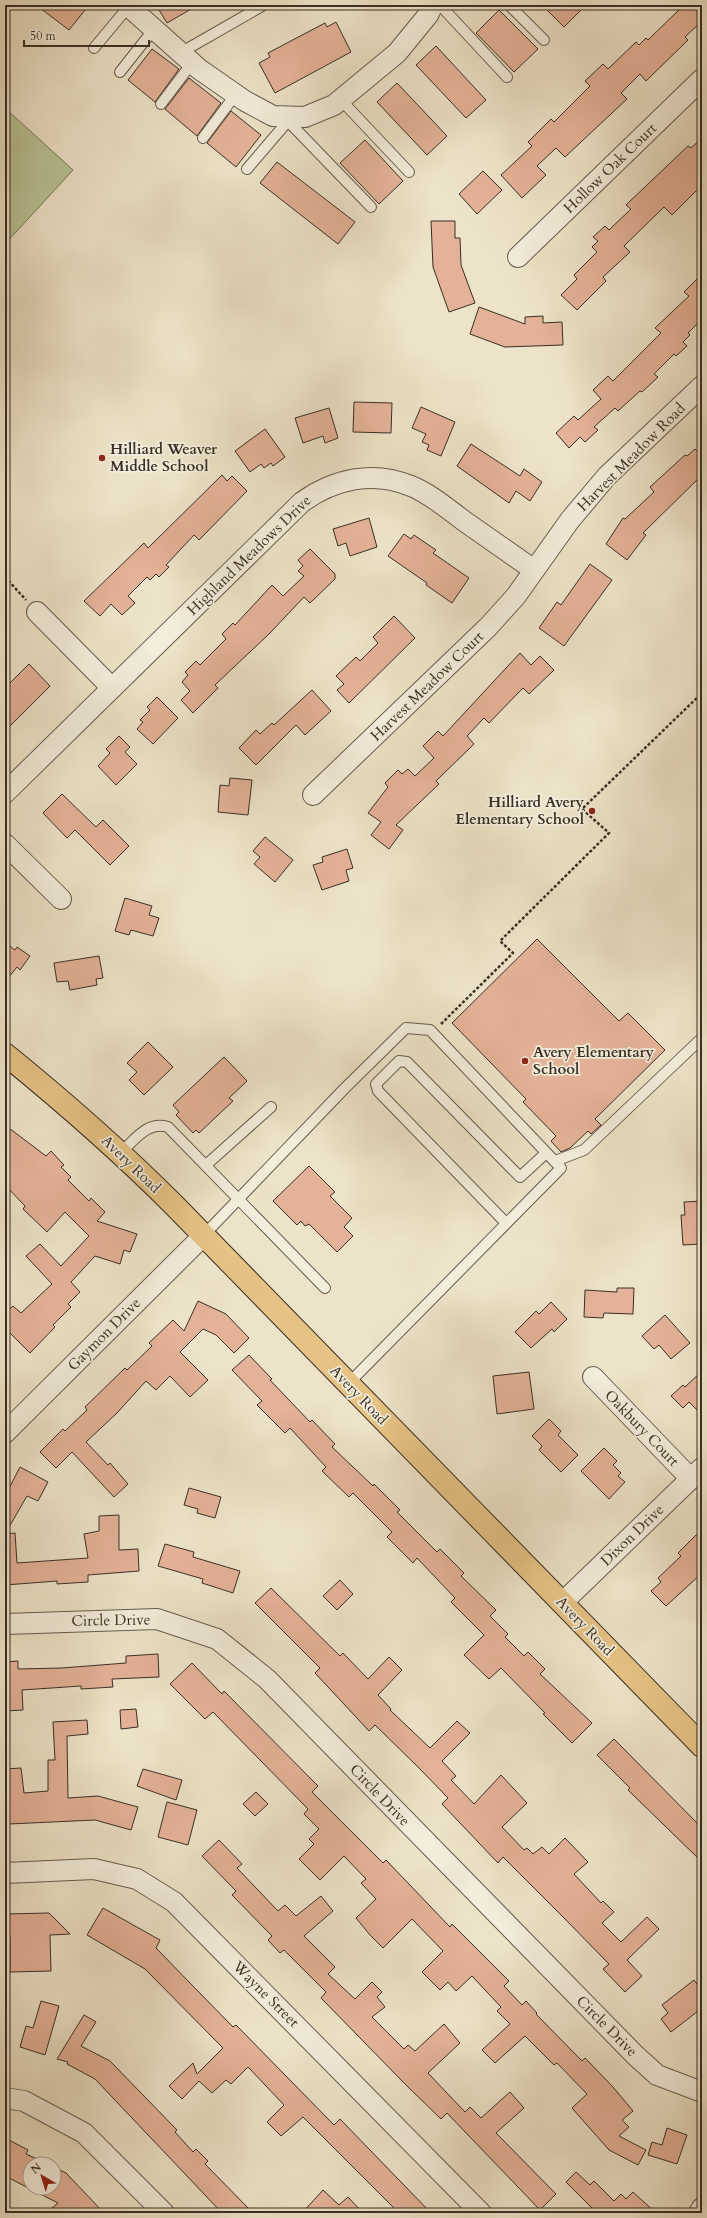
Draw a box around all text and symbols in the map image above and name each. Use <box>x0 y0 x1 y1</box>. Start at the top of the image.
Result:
scale bar <box>24 22 149 48</box>
text: 50 m <box>30 28 57 44</box>
street label: Hollow Oak Court <box>559 118 661 218</box>
street label: Harvest Meadow Road <box>573 399 689 515</box>
place label: Hilliard Weaver Middle School <box>110 439 218 476</box>
marker: Hilliard Weaver Middle School <box>97 453 107 463</box>
street label: Highland Meadows Drive <box>183 490 315 620</box>
street label: Harvest Meadow Court <box>366 626 488 745</box>
place label: Hilliard Avery Elementary School <box>455 792 585 829</box>
marker: Hilliard Avery Elementary School <box>587 806 597 816</box>
place label: Avery Elementary School <box>533 1042 655 1079</box>
marker: Avery Elementary School <box>520 1056 530 1066</box>
street label: Avery Road <box>97 1131 165 1197</box>
street label: Gaymon Drive <box>63 1293 145 1375</box>
street label: Avery Road <box>326 1361 392 1429</box>
street label: Oakbury Court <box>600 1385 684 1471</box>
street label: Dixon Drive <box>596 1500 668 1570</box>
street label: Avery Road <box>552 1592 618 1660</box>
street label: Circle Drive <box>71 1609 151 1631</box>
street label: Circle Drive <box>345 1760 415 1830</box>
street label: Wayne Street <box>228 1956 304 2032</box>
street label: Circle Drive <box>572 1991 642 2061</box>
north arrow <box>22 2156 62 2196</box>
text: N <box>28 2159 45 2177</box>

